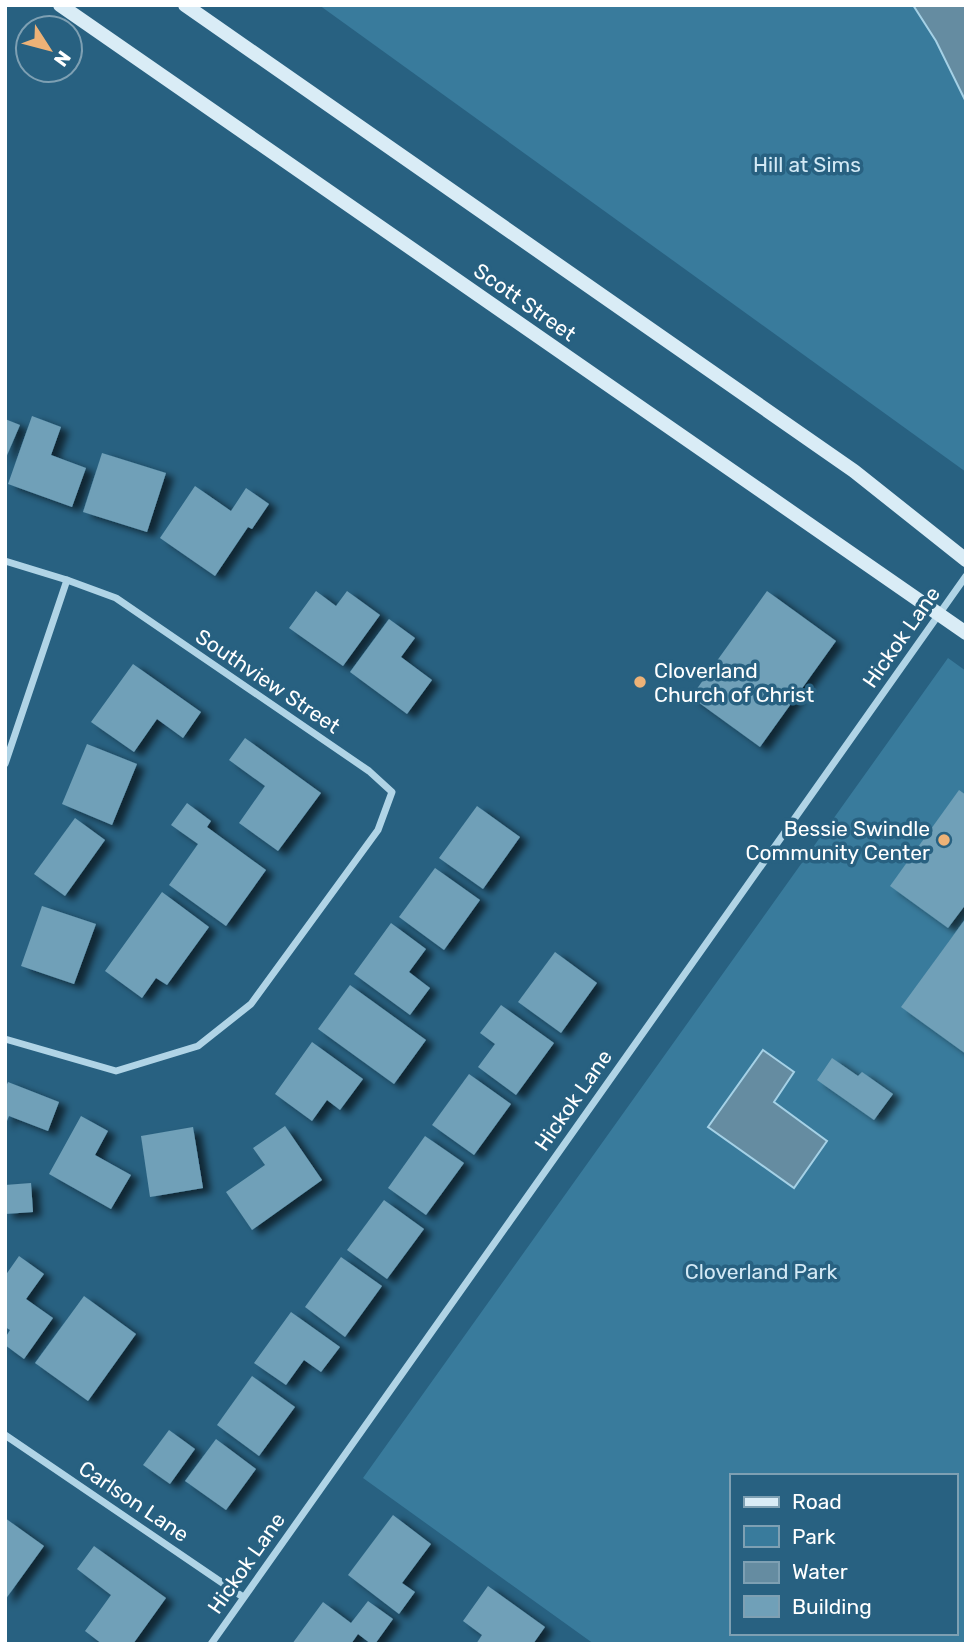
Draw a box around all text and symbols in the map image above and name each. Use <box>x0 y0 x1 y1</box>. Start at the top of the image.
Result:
north arrow <box>14 14 84 84</box>
text: N <box>49 46 76 71</box>
park label: Hill at Sims <box>753 152 861 177</box>
street label: Scott Street <box>469 258 581 346</box>
street label: Hickok Lane <box>857 582 945 692</box>
street label: Southview Street <box>191 623 345 739</box>
place label: Cloverland Church of Christ <box>654 658 814 707</box>
marker: Cloverland Church of Christ <box>632 674 648 690</box>
place label: Bessie Swindle Community Center <box>746 816 930 865</box>
marker: Bessie Swindle Community Center <box>936 832 952 848</box>
street label: Hickok Lane <box>529 1045 617 1155</box>
park label: Cloverland Park <box>685 1259 837 1284</box>
street label: Carlson Lane <box>74 1455 194 1547</box>
legend <box>730 1474 957 1635</box>
text: Road <box>792 1489 842 1514</box>
street label: Hickok Lane <box>202 1508 290 1618</box>
text: Park <box>792 1524 836 1549</box>
text: Water <box>792 1559 848 1584</box>
text: Building <box>792 1594 872 1619</box>

